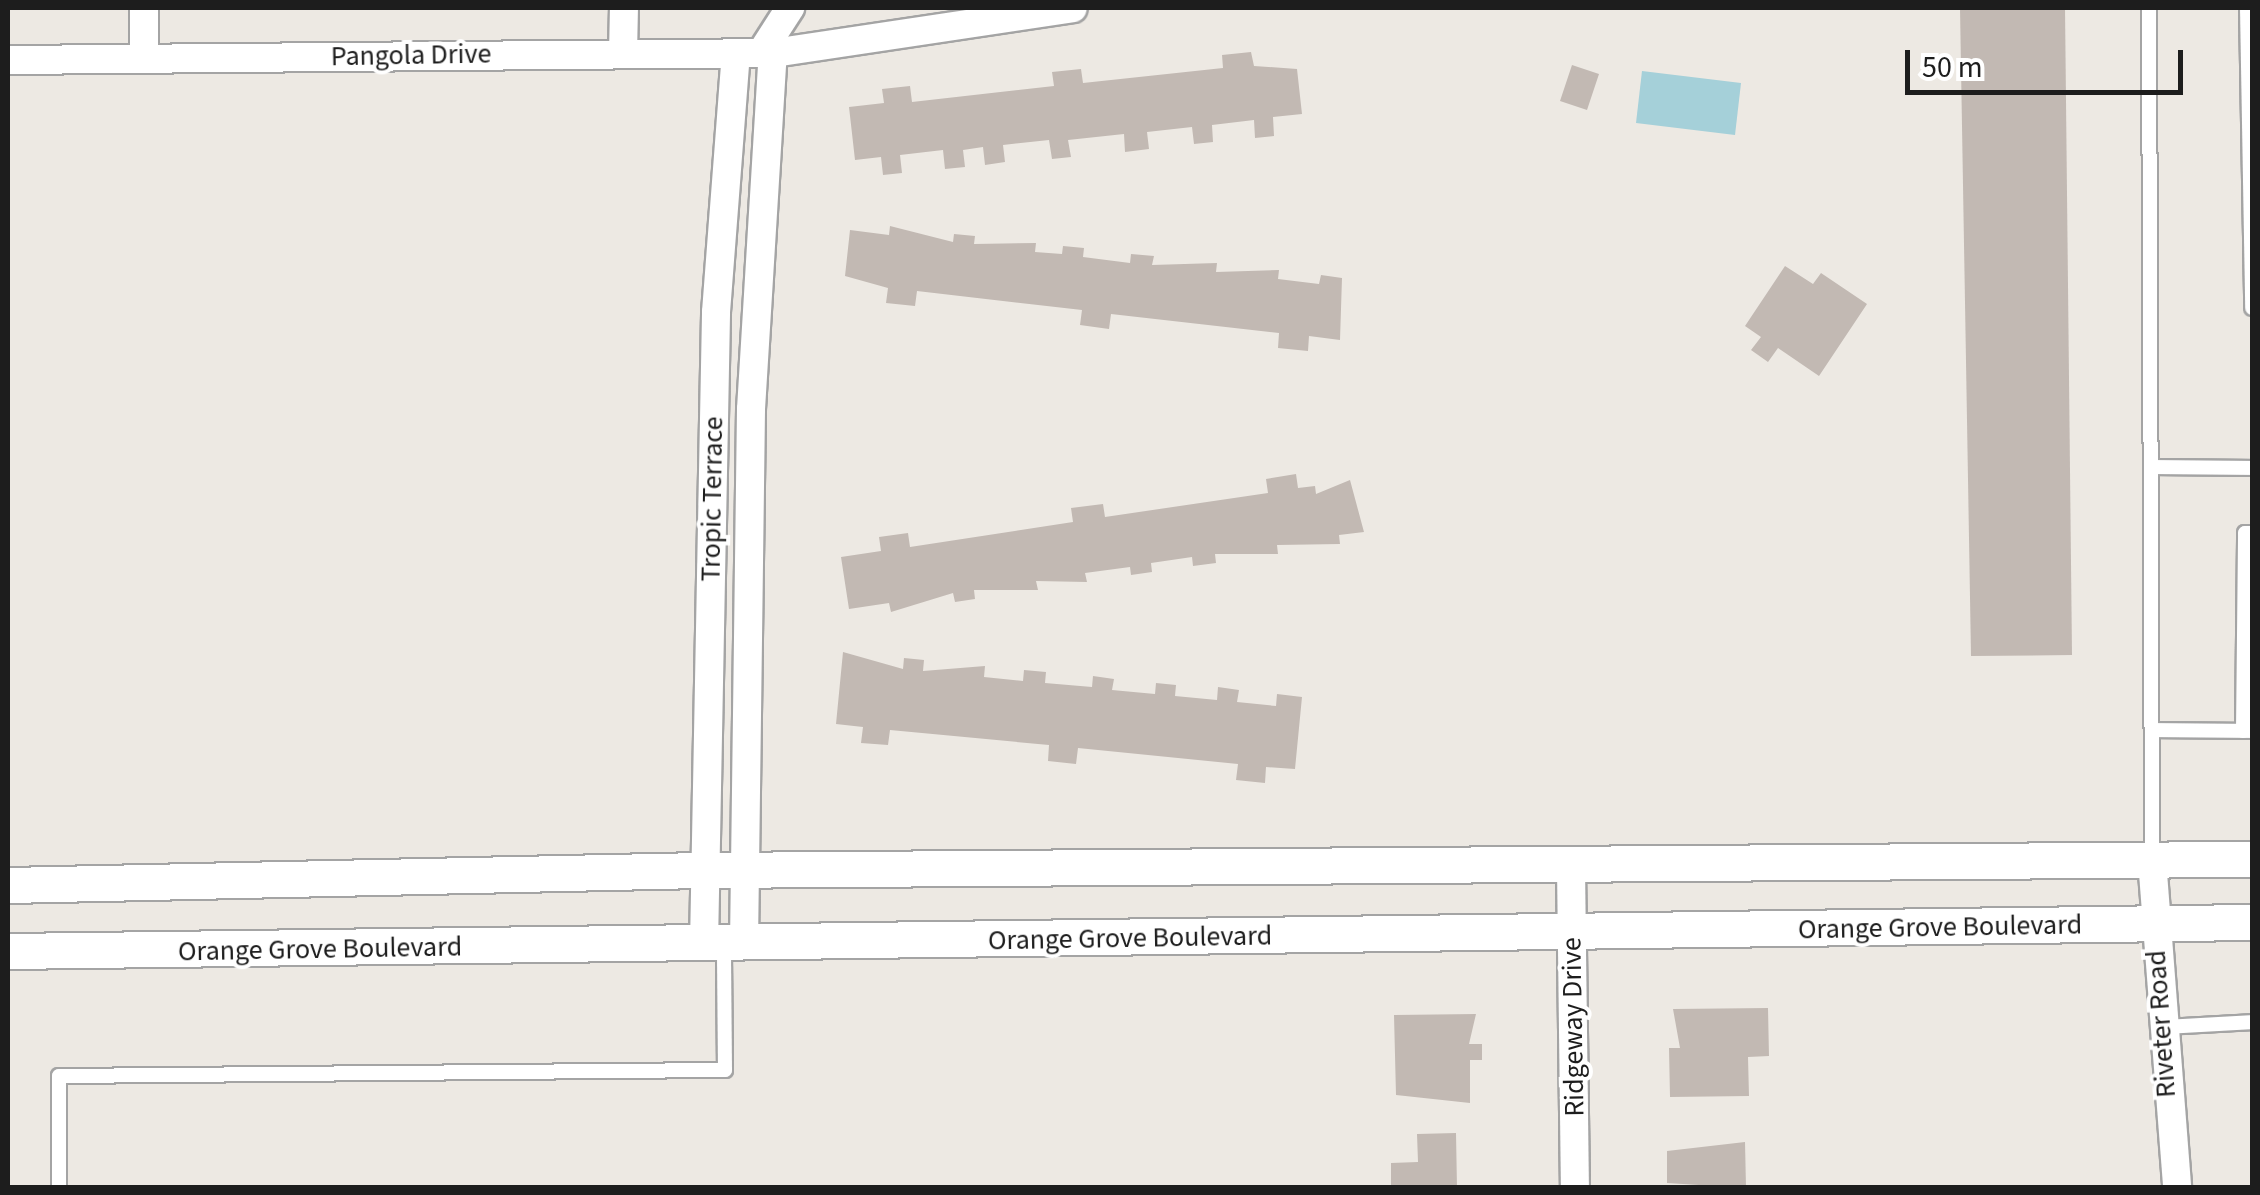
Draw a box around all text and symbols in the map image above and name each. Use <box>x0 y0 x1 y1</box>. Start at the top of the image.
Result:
scale bar <box>1910 30 2188 92</box>
street label: Pangola Drive <box>330 37 492 73</box>
text: 50 m <box>1922 46 1983 89</box>
street label: Tropic Terrace <box>694 416 730 582</box>
street label: Orange Grove Boulevard <box>1798 908 2082 946</box>
street label: Orange Grove Boulevard <box>988 919 1272 957</box>
street label: Orange Grove Boulevard <box>178 930 462 968</box>
street label: Ridgeway Drive <box>1555 937 1591 1117</box>
street label: Riveter Road <box>2139 949 2183 1099</box>

